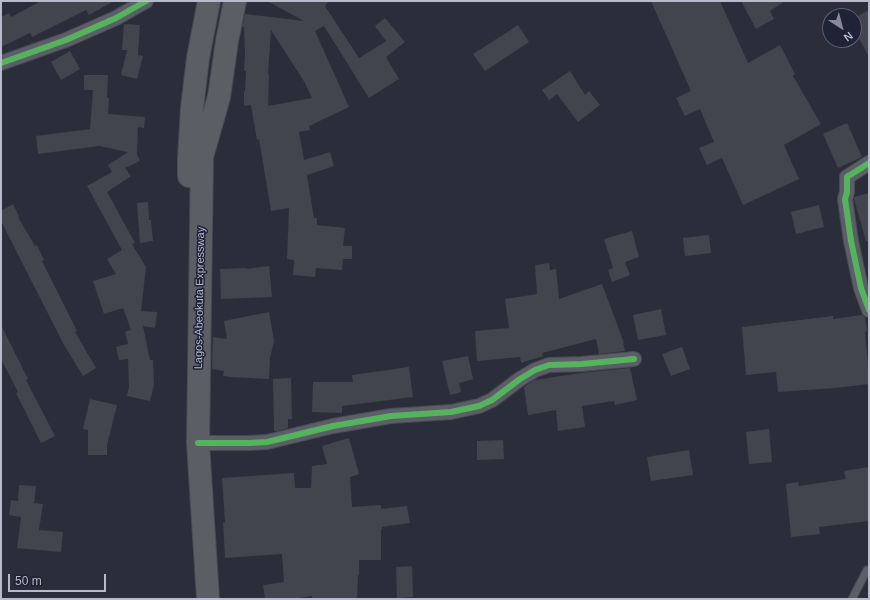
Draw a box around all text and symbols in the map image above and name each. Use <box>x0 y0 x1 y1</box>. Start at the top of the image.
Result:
north arrow <box>822 8 862 48</box>
text: N <box>842 30 855 44</box>
street label: Lagos-Abeokuta Expressway <box>192 227 208 369</box>
scale bar <box>10 566 108 592</box>
text: 50 m <box>15 574 42 588</box>

